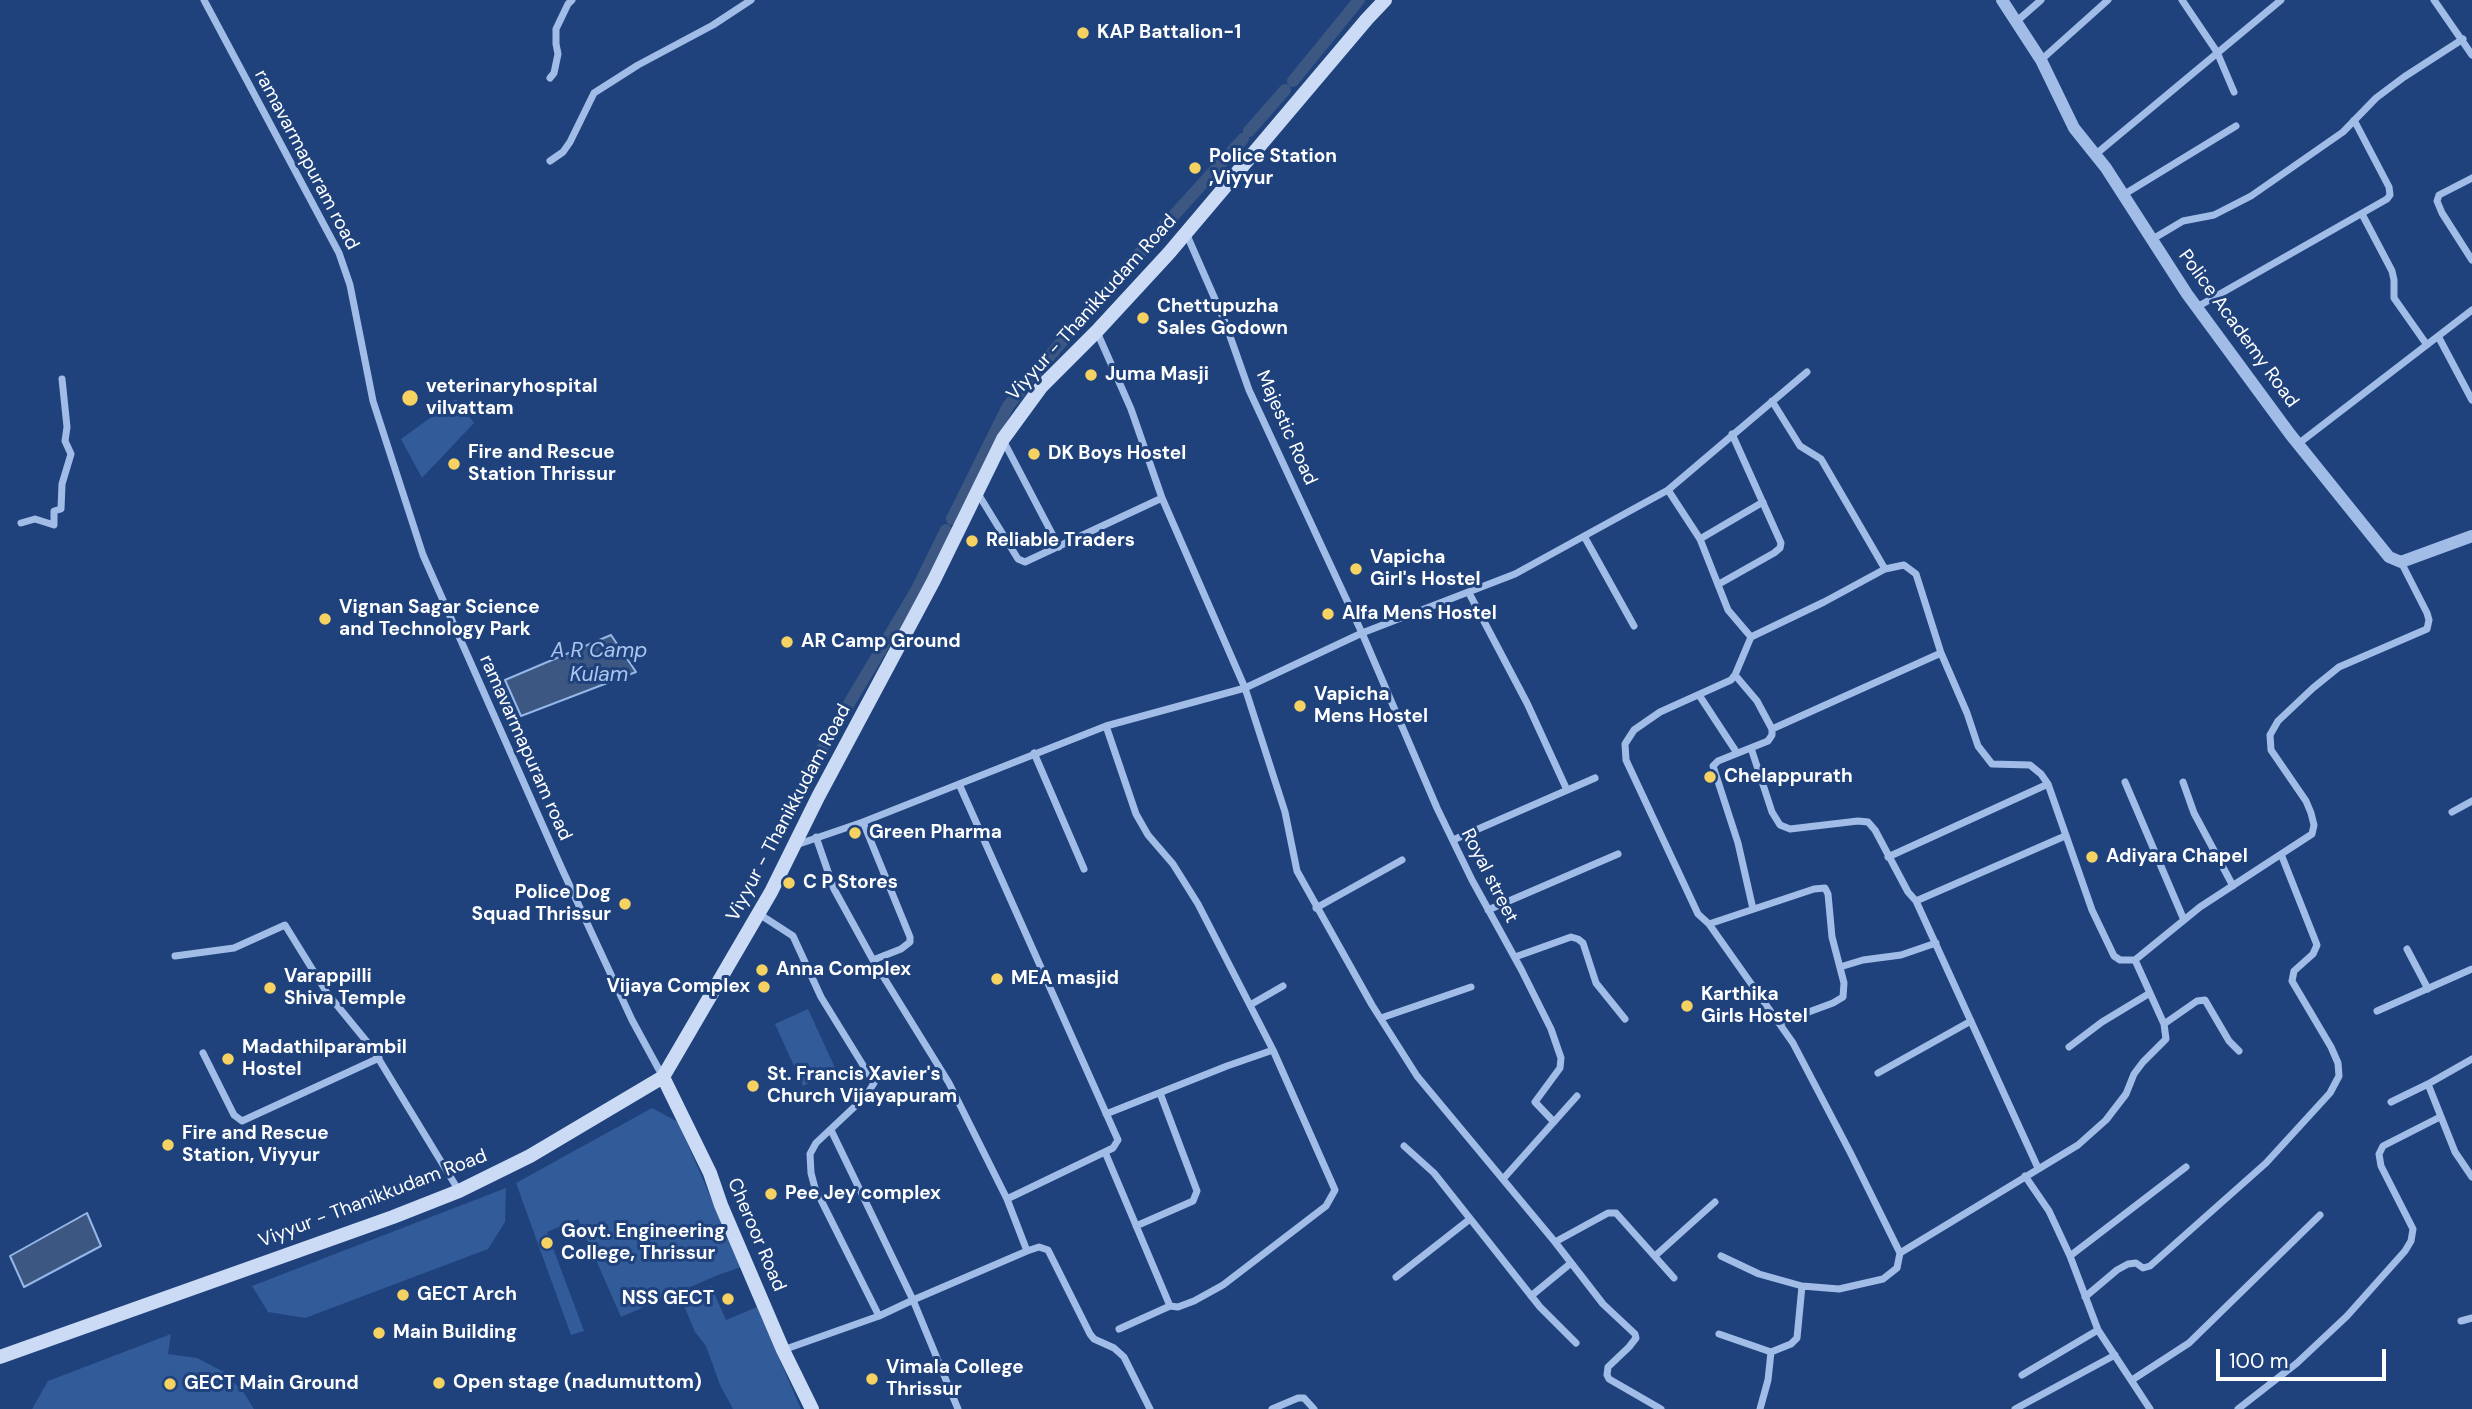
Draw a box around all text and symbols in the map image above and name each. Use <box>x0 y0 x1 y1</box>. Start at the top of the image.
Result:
place label: KAP Battalion-1 <box>1097 22 1241 44</box>
marker: KAP Battalion-1 <box>1075 25 1091 41</box>
street label: ramavarmapuram road <box>249 66 363 254</box>
place label: Police Station ,Viyyur <box>1209 146 1337 190</box>
marker: Police Station ,Viyyur <box>1187 160 1203 176</box>
street label: Viyyur - Thanikkudam Road <box>1002 210 1182 406</box>
street label: Police Academy Road <box>2173 246 2303 412</box>
place label: Chettupuzha Sales Godown <box>1157 296 1288 340</box>
marker: Chettupuzha Sales Godown <box>1135 310 1151 326</box>
place label: Juma Masji <box>1105 364 1209 386</box>
marker: Juma Masji <box>1083 367 1099 383</box>
street label: Majestic Road <box>1251 367 1321 489</box>
place label: veterinaryhospital vilvattam <box>426 376 598 420</box>
marker: veterinaryhospital vilvattam <box>400 388 420 408</box>
place label: Fire and Rescue Station Thrissur <box>468 442 616 486</box>
place label: DK Boys Hostel <box>1048 443 1186 465</box>
marker: DK Boys Hostel <box>1026 446 1042 462</box>
marker: Fire and Rescue Station Thrissur <box>446 456 462 472</box>
place label: Reliable Traders <box>986 530 1135 552</box>
marker: Reliable Traders <box>964 533 980 549</box>
place label: Vapicha Girl's Hostel <box>1370 547 1481 591</box>
marker: Vapicha Girl's Hostel <box>1348 561 1364 577</box>
place label: Vignan Sagar Science and Technology Park <box>339 597 540 641</box>
place label: Alfa Mens Hostel <box>1342 603 1497 625</box>
marker: Alfa Mens Hostel <box>1320 606 1336 622</box>
marker: Vignan Sagar Science and Technology Park <box>317 611 333 627</box>
place label: AR Camp Ground <box>801 631 961 653</box>
marker: AR Camp Ground <box>779 634 795 650</box>
water label: A R Camp Kulam <box>551 638 647 688</box>
street label: ramavarmapuram road <box>474 652 576 844</box>
place label: Vapicha Mens Hostel <box>1314 684 1428 728</box>
marker: Vapicha Mens Hostel <box>1292 698 1308 714</box>
street label: Viyyur - Thanikkudam Road <box>722 701 856 925</box>
place label: Chelappurath <box>1724 766 1853 788</box>
marker: Chelappurath <box>1702 769 1718 785</box>
place label: Green Pharma <box>869 822 1002 844</box>
marker: Green Pharma <box>847 825 863 841</box>
street label: Royal street <box>1456 825 1522 927</box>
place label: Adiyara Chapel <box>2106 846 2248 868</box>
marker: Adiyara Chapel <box>2084 849 2100 865</box>
place label: C P Stores <box>803 872 898 894</box>
marker: C P Stores <box>781 875 797 891</box>
place label: Police Dog Squad Thrissur <box>472 882 611 926</box>
marker: Police Dog Squad Thrissur <box>617 896 633 912</box>
place label: Anna Complex <box>776 959 911 981</box>
marker: Anna Complex <box>754 962 770 978</box>
place label: Varappilli Shiva Temple <box>284 966 406 1010</box>
place label: MEA masjid <box>1011 968 1119 990</box>
marker: MEA masjid <box>989 971 1005 987</box>
place label: Vijaya Complex <box>606 976 750 998</box>
marker: Vijaya Complex <box>756 979 772 995</box>
marker: Varappilli Shiva Temple <box>262 980 278 996</box>
place label: Karthika Girls Hostel <box>1701 984 1808 1028</box>
marker: Karthika Girls Hostel <box>1679 998 1695 1014</box>
place label: Madathilparambil Hostel <box>242 1037 407 1081</box>
marker: Madathilparambil Hostel <box>220 1051 236 1067</box>
place label: St. Francis Xavier's Church Vijayapuram <box>767 1064 957 1108</box>
marker: St. Francis Xavier's Church Vijayapuram <box>745 1078 761 1094</box>
place label: Fire and Rescue Station, Viyyur <box>182 1123 329 1167</box>
marker: Fire and Rescue Station, Viyyur <box>160 1137 176 1153</box>
street label: Viyyur - Thanikkudam Road <box>256 1145 490 1253</box>
street label: Cheroor Road <box>722 1175 790 1295</box>
place label: Pee Jey complex <box>785 1183 941 1205</box>
marker: Pee Jey complex <box>763 1186 779 1202</box>
place label: Govt. Engineering College, Thrissur <box>561 1221 725 1265</box>
marker: Govt. Engineering College, Thrissur <box>539 1235 555 1251</box>
place label: GECT Arch <box>417 1284 517 1306</box>
marker: GECT Arch <box>395 1287 411 1303</box>
place label: NSS GECT <box>622 1288 714 1310</box>
marker: NSS GECT <box>720 1291 736 1307</box>
place label: Main Building <box>393 1322 517 1344</box>
marker: Main Building <box>371 1325 387 1341</box>
scale bar <box>2220 1336 2390 1380</box>
text: 100 m <box>2229 1347 2289 1375</box>
place label: Vimala College Thrissur <box>886 1357 1024 1401</box>
marker: Vimala College Thrissur <box>864 1371 880 1387</box>
place label: Open stage (nadumuttom) <box>453 1372 702 1394</box>
place label: GECT Main Ground <box>184 1373 359 1395</box>
marker: Open stage (nadumuttom) <box>431 1375 447 1391</box>
marker: GECT Main Ground <box>162 1376 178 1392</box>

